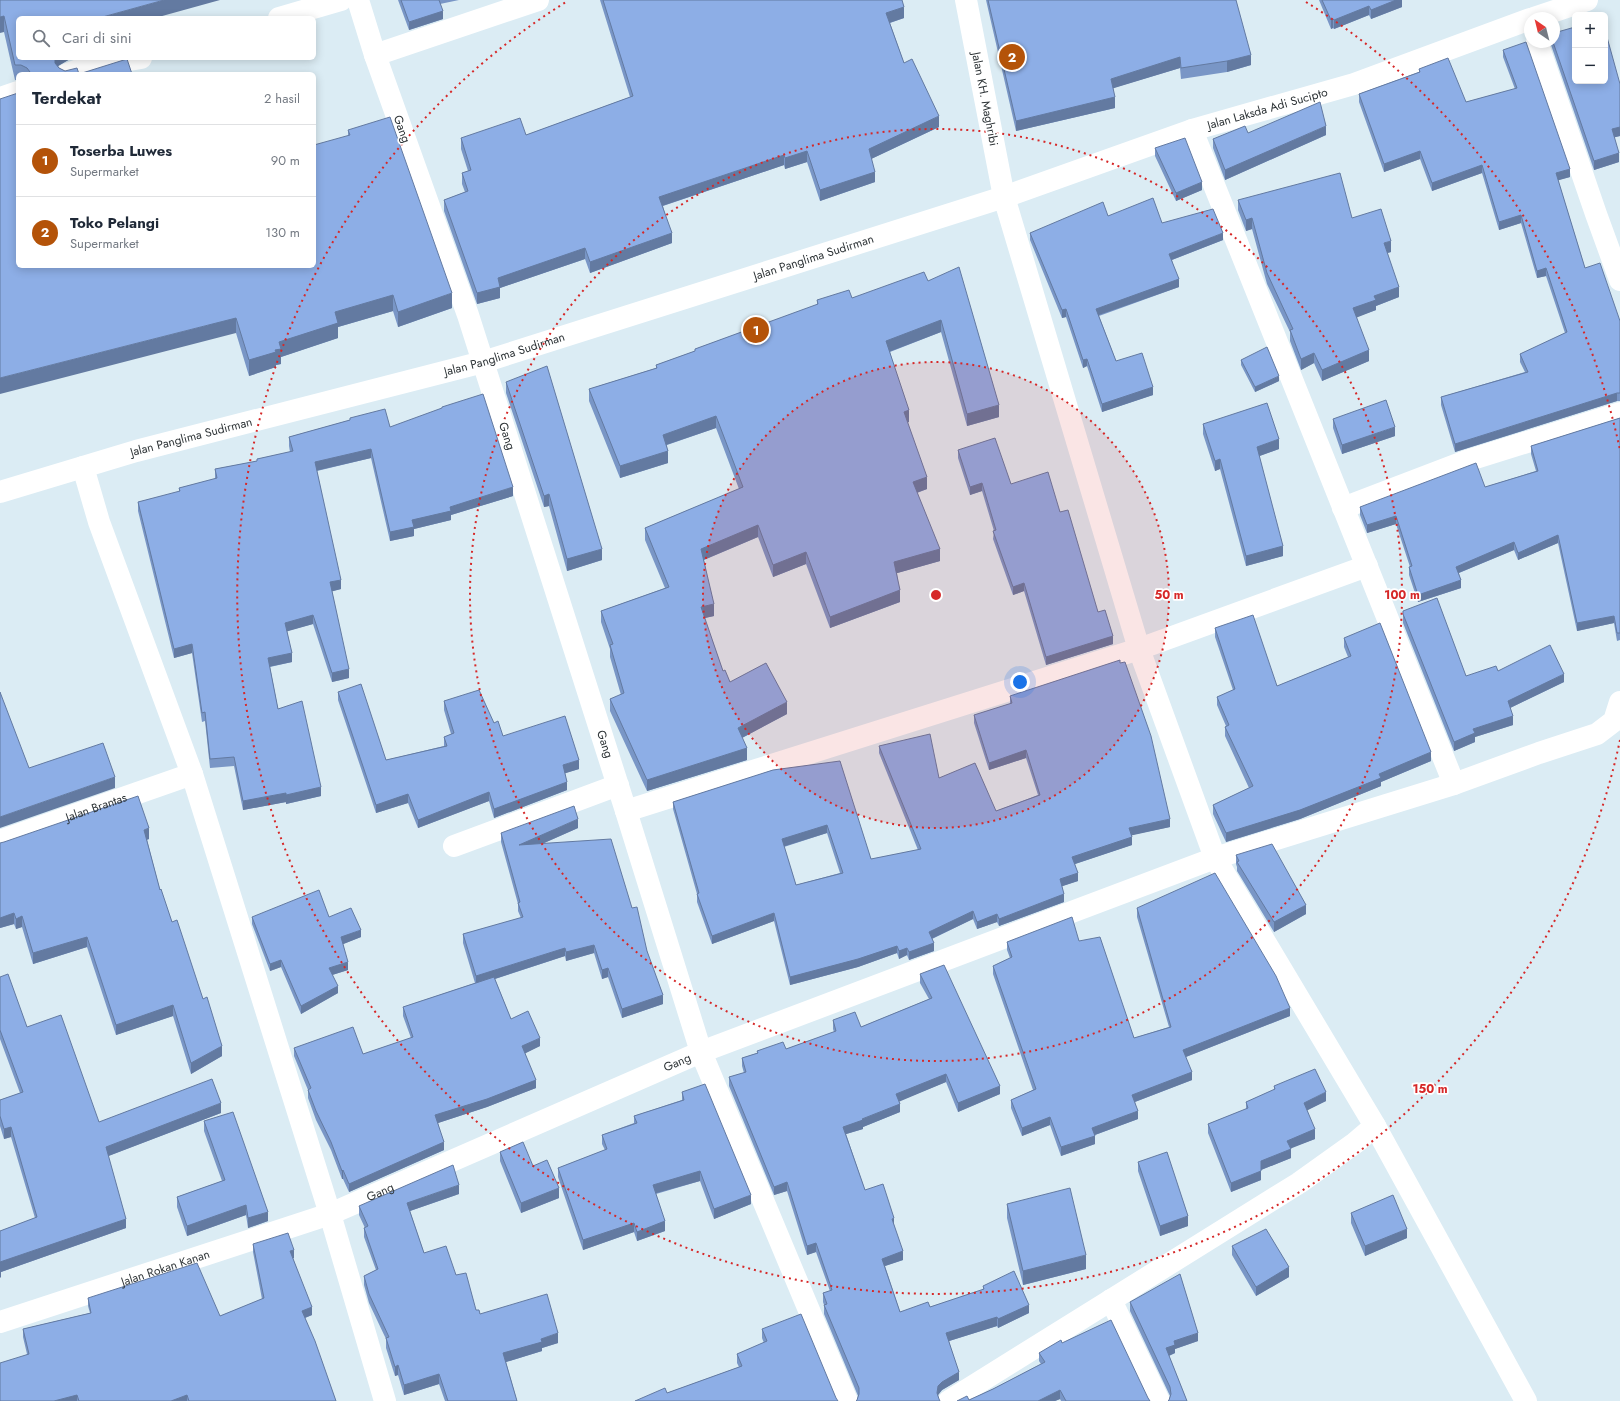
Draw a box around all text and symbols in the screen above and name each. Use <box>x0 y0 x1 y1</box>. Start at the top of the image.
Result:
north arrow <box>1524 12 1560 48</box>
map controls <box>1572 12 1608 84</box>
button: + <box>1572 12 1608 48</box>
search box <box>16 16 316 60</box>
icon: search <box>30 27 52 49</box>
text: Cari di sini <box>62 27 132 49</box>
pin: 2 <box>999 42 1025 72</box>
street label: Jalan KH. Maghribi <box>967 48 1003 148</box>
button: − <box>1572 48 1608 84</box>
street label: Jalan Laksda Adi Sucipto <box>1203 83 1330 135</box>
text: Terdekat <box>32 86 101 110</box>
text: 2 hasil <box>264 89 300 108</box>
street label: Gang <box>389 113 415 145</box>
text: Toserba Luwes <box>70 140 172 162</box>
text: 1 <box>42 151 48 170</box>
text: 90 m <box>271 151 300 170</box>
text: Supermarket <box>70 162 139 181</box>
text: Toko Pelangi <box>70 212 159 234</box>
text: 2 <box>41 223 49 242</box>
text: 130 m <box>265 223 300 242</box>
street label: Jalan Panglima Sudirman <box>749 230 876 285</box>
text: Supermarket <box>70 234 139 253</box>
pin: 1 <box>743 315 769 345</box>
street label: Jalan Panglima Sudirman <box>440 328 567 381</box>
street label: Jalan Panglima Sudirman <box>126 413 254 462</box>
street label: Gang <box>494 420 520 452</box>
text: 50 m <box>1154 586 1184 604</box>
text: 100 m <box>1384 586 1420 604</box>
centre of rings <box>929 588 943 602</box>
your location <box>1010 672 1030 692</box>
street label: Gang <box>592 728 618 760</box>
street label: Jalan Brantas <box>61 788 129 827</box>
street label: Gang <box>661 1049 694 1076</box>
text: 150 m <box>1412 1080 1448 1098</box>
street label: Gang <box>364 1178 397 1206</box>
street label: Jalan Rokan Kanan <box>117 1245 212 1291</box>

